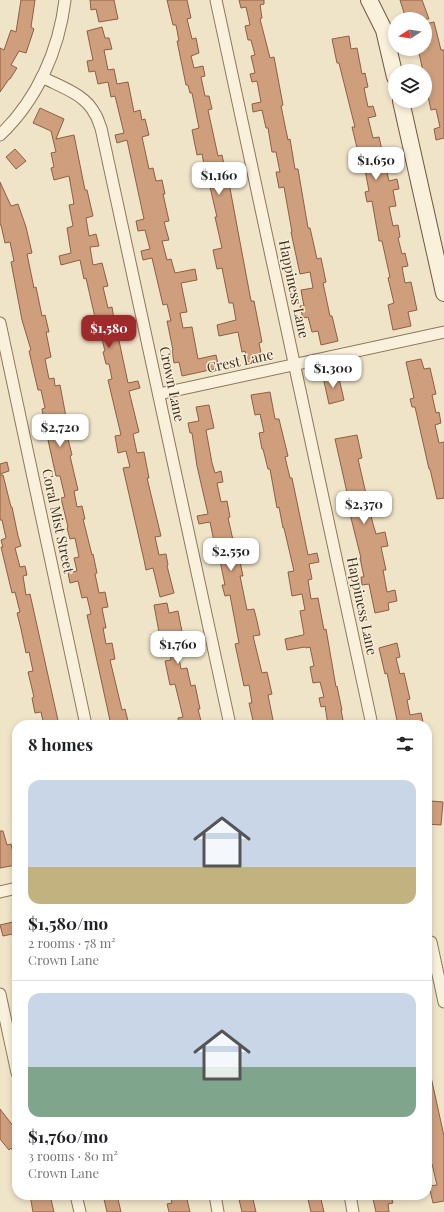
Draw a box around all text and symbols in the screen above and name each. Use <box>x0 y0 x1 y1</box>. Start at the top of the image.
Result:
north arrow <box>388 12 432 56</box>
map controls <box>388 12 432 108</box>
button: layers <box>388 64 432 108</box>
pin: $1,650 <box>343 147 409 181</box>
text: $1,650 <box>357 151 395 168</box>
pin: $1,160 <box>186 162 252 196</box>
text: $1,160 <box>201 166 237 183</box>
street label: Happiness Lane <box>275 238 314 340</box>
pin: $1,580 <box>76 315 142 349</box>
text: $1,580 <box>90 319 128 336</box>
street label: Crest Lane <box>205 344 275 377</box>
street label: Crown Lane <box>155 345 190 423</box>
pin: $1,300 <box>300 355 366 389</box>
text: $1,300 <box>314 359 352 376</box>
pin: $2,720 <box>27 414 93 448</box>
text: $2,720 <box>41 418 79 435</box>
street label: Coral Mist Street <box>38 467 79 576</box>
pin: $2,370 <box>331 491 397 525</box>
text: $2,370 <box>345 495 383 512</box>
pin: $2,550 <box>198 538 264 572</box>
text: $2,550 <box>212 542 250 559</box>
street label: Happiness Lane <box>343 555 382 657</box>
pin: $1,760 <box>145 631 211 665</box>
text: $1,760 <box>159 635 197 652</box>
text: 8 homes <box>28 733 93 755</box>
icon: filters <box>394 733 416 755</box>
icon: home <box>186 806 258 878</box>
text: $1,580/mo <box>28 912 108 934</box>
text: 2 rooms · 78 m² <box>28 934 116 951</box>
text: Crown Lane <box>28 951 99 968</box>
icon: home <box>186 1019 258 1091</box>
text: $1,760/mo <box>28 1125 108 1147</box>
text: 3 rooms · 80 m² <box>28 1147 118 1164</box>
text: Crown Lane <box>28 1164 99 1181</box>

